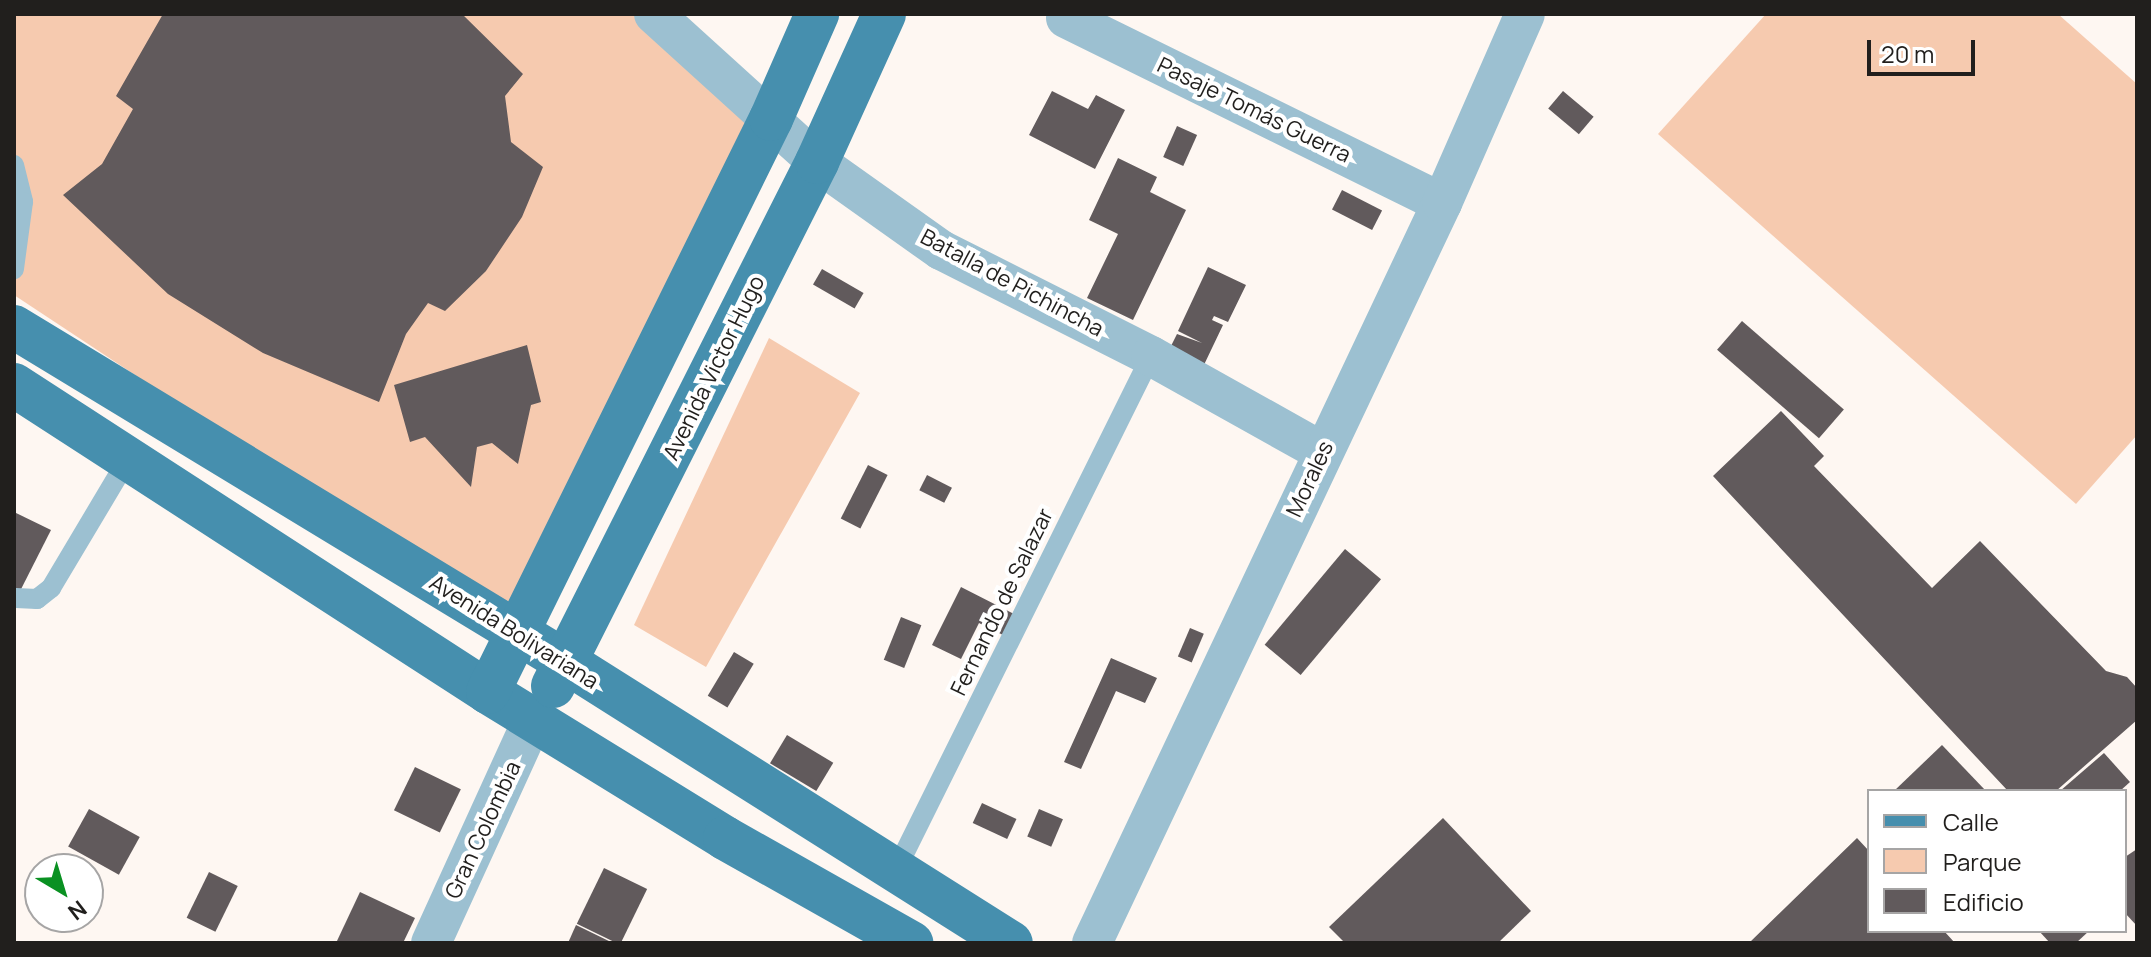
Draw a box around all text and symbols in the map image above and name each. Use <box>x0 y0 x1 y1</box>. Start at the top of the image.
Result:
scale bar <box>1871 24 1979 74</box>
text: 20 m <box>1881 37 1934 70</box>
street label: Pasaje Tomás Guerra <box>1153 52 1355 168</box>
street label: Batalla de Pichincha <box>916 224 1108 342</box>
street label: Avenida Victor Hugo <box>658 271 770 465</box>
street label: Morales <box>1281 437 1339 521</box>
street label: Fernando de Salazar <box>945 504 1059 700</box>
street label: Avenida Bolivariana <box>425 569 603 695</box>
street label: Gran Colombia <box>440 757 526 903</box>
legend <box>1867 789 2127 933</box>
text: Calle <box>1943 805 1999 838</box>
text: Parque <box>1943 845 2021 878</box>
north arrow <box>24 853 104 933</box>
text: Edificio <box>1943 885 2024 918</box>
text: N <box>62 894 93 927</box>

